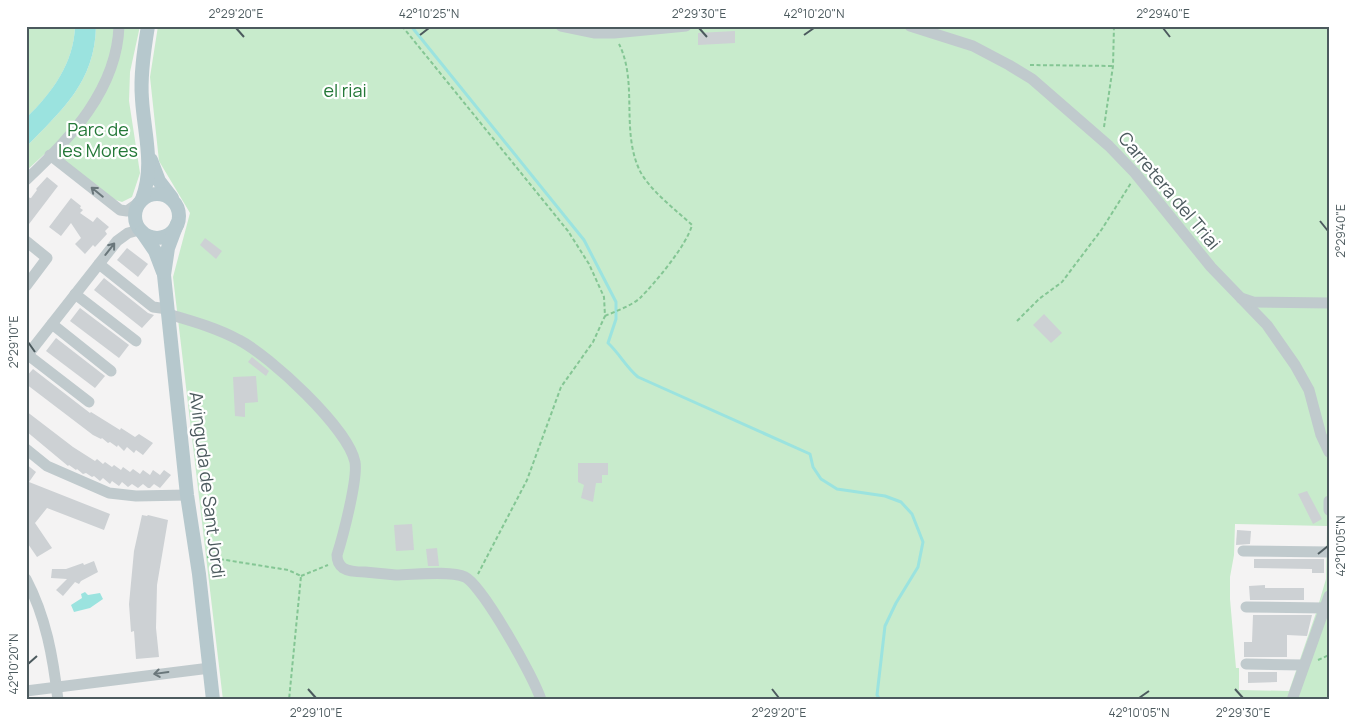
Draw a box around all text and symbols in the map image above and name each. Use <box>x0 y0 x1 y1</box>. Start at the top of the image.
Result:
text: 2°29'20"E <box>209 5 264 22</box>
text: 42°10'25"N <box>399 5 459 22</box>
text: 2°29'30"E <box>672 5 726 22</box>
text: 42°10'20"N <box>784 5 844 22</box>
text: 2°29'40"E <box>1136 5 1190 22</box>
park label: el riai <box>323 78 367 102</box>
park label: Parc de les Mores <box>58 117 138 162</box>
street label: Carretera del Triai <box>1113 126 1226 254</box>
one-way arrow <box>91 187 104 198</box>
text: 2°29'40"E <box>1332 204 1349 258</box>
one-way arrow <box>105 243 116 256</box>
text: 2°29'10"E <box>5 316 22 368</box>
street label: Avinguda de Sant Jordi <box>185 390 231 580</box>
text: 42°10'05"N <box>1332 515 1349 577</box>
text: 42°10'20"N <box>5 634 22 694</box>
one-way arrow <box>154 669 170 679</box>
text: 2°29'10"E <box>290 704 342 721</box>
text: 2°29'20"E <box>752 704 807 721</box>
text: 42°10'05"N <box>1108 704 1170 721</box>
text: 2°29'30"E <box>1216 704 1270 721</box>

